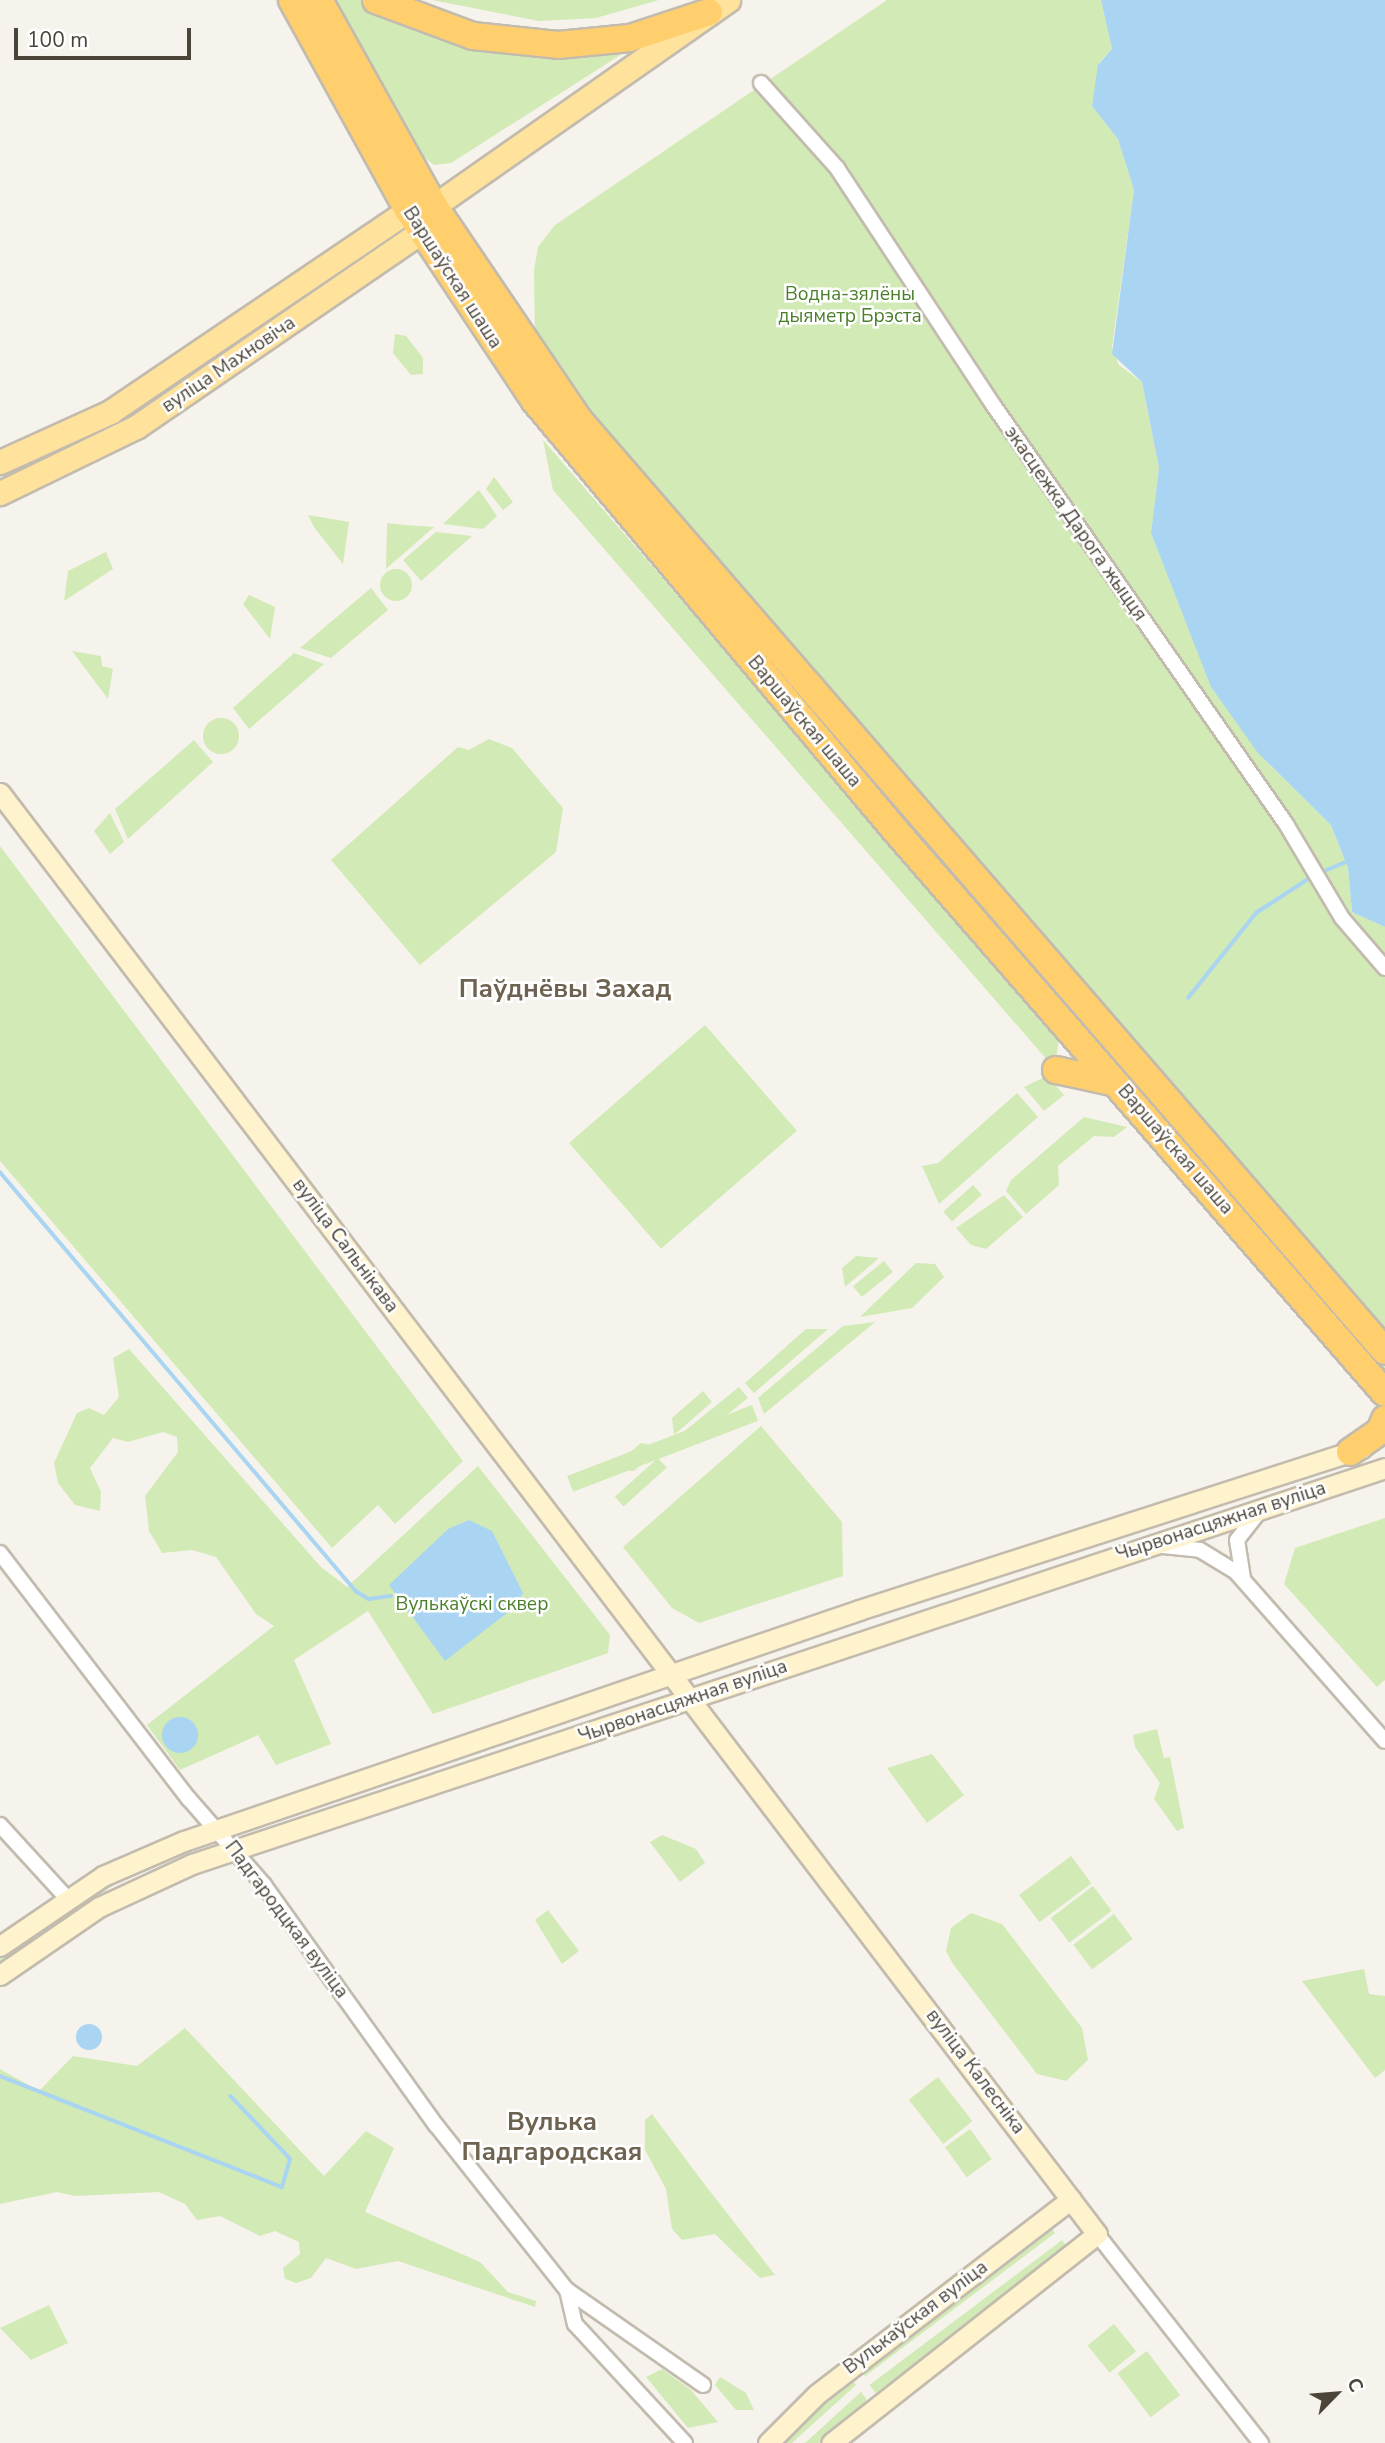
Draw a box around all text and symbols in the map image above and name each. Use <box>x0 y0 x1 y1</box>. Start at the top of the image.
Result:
scale bar <box>18 14 194 58</box>
text: 100 m <box>27 26 88 54</box>
street label: Варшаўская шаша <box>398 203 506 353</box>
park label: Водна-зялёны дыяметр Брэста <box>778 284 922 328</box>
street label: вуліца Махновіча <box>158 312 300 418</box>
street label: экасцежка Дарога жыцця <box>999 422 1151 626</box>
street label: Варшаўская шаша <box>742 652 866 792</box>
district label: Паўднёвы Захад <box>459 973 671 1005</box>
street label: Варшаўская шаша <box>1112 1080 1238 1220</box>
street label: вуліца Сальнікава <box>287 1174 403 1318</box>
street label: Чырвонасцяжная вуліца <box>1113 1477 1329 1567</box>
park label: Вулькаўскі сквер <box>396 1594 548 1616</box>
street label: Чырвонасцяжная вуліца <box>576 1656 790 1748</box>
street label: Падгародцкая вуліца <box>219 1837 353 2003</box>
street label: вуліца Калесніка <box>921 2005 1029 2139</box>
district label: Вулька Падгародская <box>462 2106 642 2168</box>
street label: Вулькаўская вуліца <box>839 2256 993 2380</box>
north arrow <box>1301 2359 1371 2429</box>
text: С <box>1341 2374 1370 2396</box>

